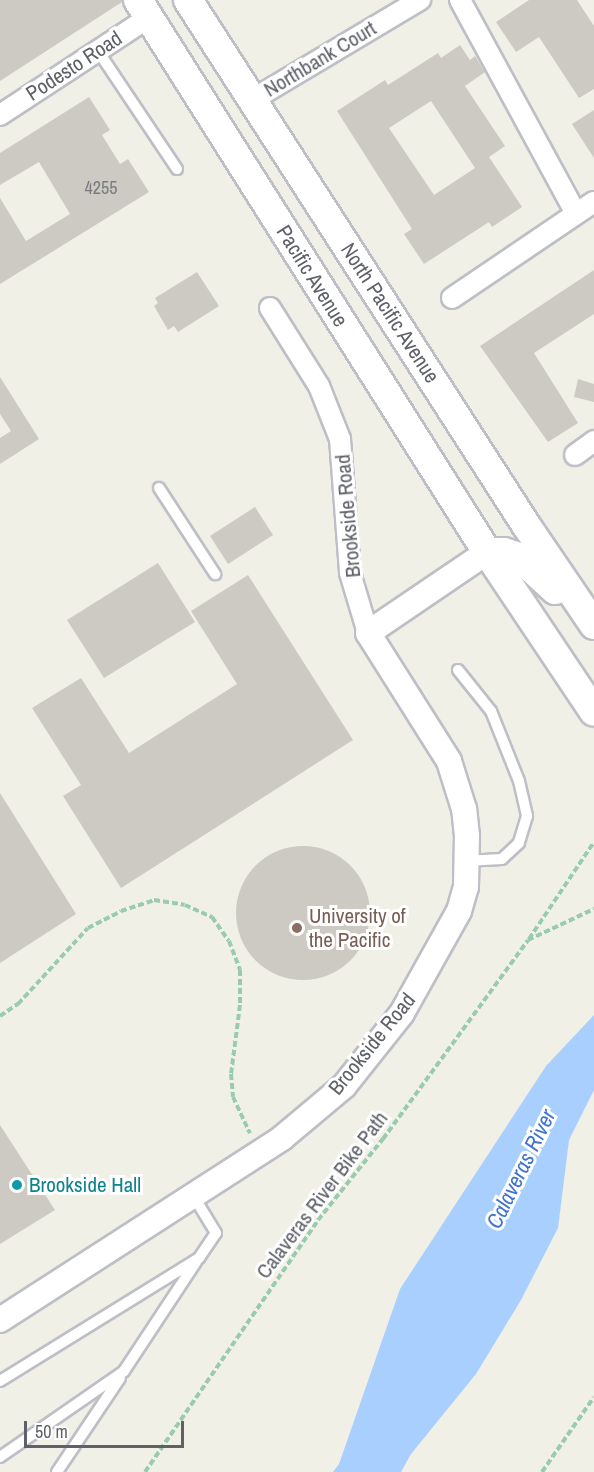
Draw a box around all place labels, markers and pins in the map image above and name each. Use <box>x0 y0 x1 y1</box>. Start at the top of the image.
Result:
place label: University of the Pacific <box>309 903 406 953</box>
marker: University of the Pacific <box>290 921 304 935</box>
place label: Brookside Hall <box>29 1172 141 1198</box>
marker: Brookside Hall <box>10 1178 24 1192</box>

